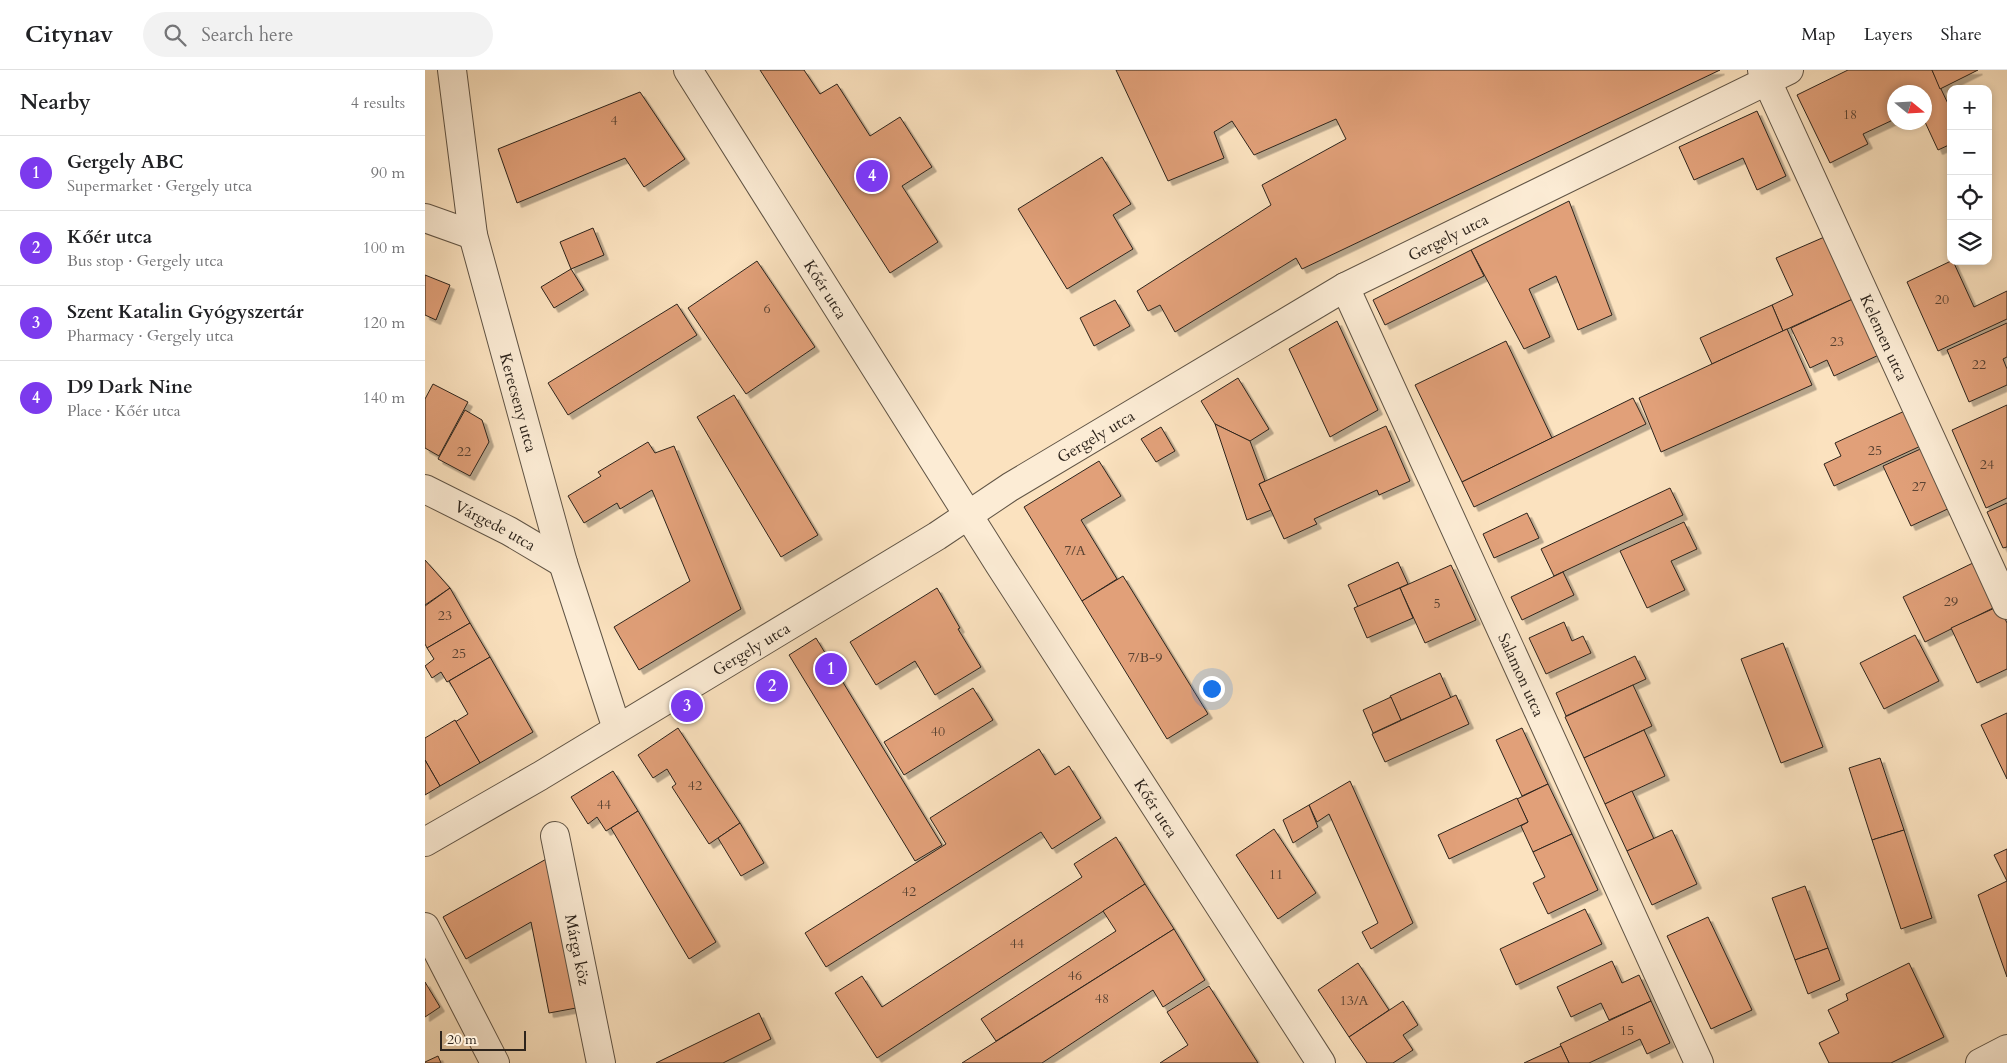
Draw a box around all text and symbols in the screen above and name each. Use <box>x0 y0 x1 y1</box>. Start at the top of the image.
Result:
search box <box>143 12 493 57</box>
text: Citynav <box>25 18 113 51</box>
icon: search <box>161 21 189 49</box>
text: Search here <box>201 22 293 48</box>
text: Map <box>1801 22 1836 47</box>
text: Layers <box>1864 22 1913 47</box>
text: Share <box>1941 22 1982 47</box>
north arrow <box>1887 85 1932 130</box>
map controls <box>1947 85 1992 265</box>
button: + <box>1947 85 1992 130</box>
text: Nearby <box>20 88 91 117</box>
text: 4 results <box>351 92 405 114</box>
house number: 18 <box>1843 105 1857 124</box>
house number: 4 <box>610 111 618 130</box>
button: − <box>1947 130 1992 175</box>
text: Gergely ABC <box>67 149 183 175</box>
pin: 4 <box>856 157 888 195</box>
text: 1 <box>32 162 40 184</box>
text: 90 m <box>371 162 405 184</box>
text: Supermarket · Gergely utca <box>67 175 252 197</box>
button: locate <box>1947 175 1992 220</box>
street label: Gergely utca <box>1404 209 1492 267</box>
button: layers <box>1947 220 1992 265</box>
text: Kőér utca <box>67 224 152 250</box>
text: 2 <box>32 237 40 259</box>
text: 100 m <box>363 237 405 259</box>
text: Bus stop · Gergely utca <box>67 250 223 272</box>
street label: Kőér utca <box>798 256 852 324</box>
house number: 20 <box>1935 290 1949 309</box>
street label: Kelemen utca <box>1854 291 1913 385</box>
text: Szent Katalin Gyógyszertár <box>67 299 304 325</box>
house number: 6 <box>763 299 771 318</box>
text: 3 <box>32 312 40 334</box>
text: 120 m <box>363 312 405 334</box>
text: Pharmacy · Gergely utca <box>67 325 234 347</box>
house number: 23 <box>1830 332 1844 351</box>
street label: Kerecseny utca <box>494 351 542 455</box>
house number: 22 <box>1972 355 1986 374</box>
text: D9 Dark Nine <box>67 374 193 400</box>
text: 4 <box>32 387 40 409</box>
text: 140 m <box>363 387 405 409</box>
text: Place · Kőér utca <box>67 400 181 422</box>
street label: Gergely utca <box>1053 405 1139 469</box>
house number: 25 <box>1868 441 1882 460</box>
house number: 22 <box>457 442 471 461</box>
house number: 24 <box>1980 455 1994 474</box>
house number: 27 <box>1912 477 1926 496</box>
street label: Várgede utca <box>451 496 540 556</box>
house number: 7/A <box>1064 541 1086 560</box>
house number: 29 <box>1944 592 1958 611</box>
house number: 5 <box>1433 594 1441 613</box>
house number: 23 <box>438 606 452 625</box>
street label: Gergely utca <box>709 617 794 681</box>
street label: Salamon utca <box>1492 630 1550 720</box>
house number: 25 <box>452 644 466 663</box>
house number: 7/B-9 <box>1128 648 1162 667</box>
pin: 1 <box>815 650 847 688</box>
pin: 2 <box>756 667 788 705</box>
your location <box>1199 676 1225 702</box>
pin: 3 <box>671 687 703 725</box>
house number: 40 <box>931 722 945 741</box>
street label: Kőér utca <box>1128 775 1183 842</box>
house number: 42 <box>688 776 702 795</box>
house number: 44 <box>597 795 611 814</box>
house number: 11 <box>1269 865 1283 884</box>
house number: 42 <box>902 882 916 901</box>
street label: Márga köz <box>559 912 595 988</box>
house number: 44 <box>1010 934 1024 953</box>
house number: 46 <box>1068 966 1082 985</box>
house number: 48 <box>1095 989 1109 1008</box>
house number: 13/A <box>1340 991 1368 1010</box>
house number: 15 <box>1620 1021 1634 1040</box>
scale bar <box>440 1028 526 1051</box>
text: 20 m <box>447 1030 477 1049</box>

